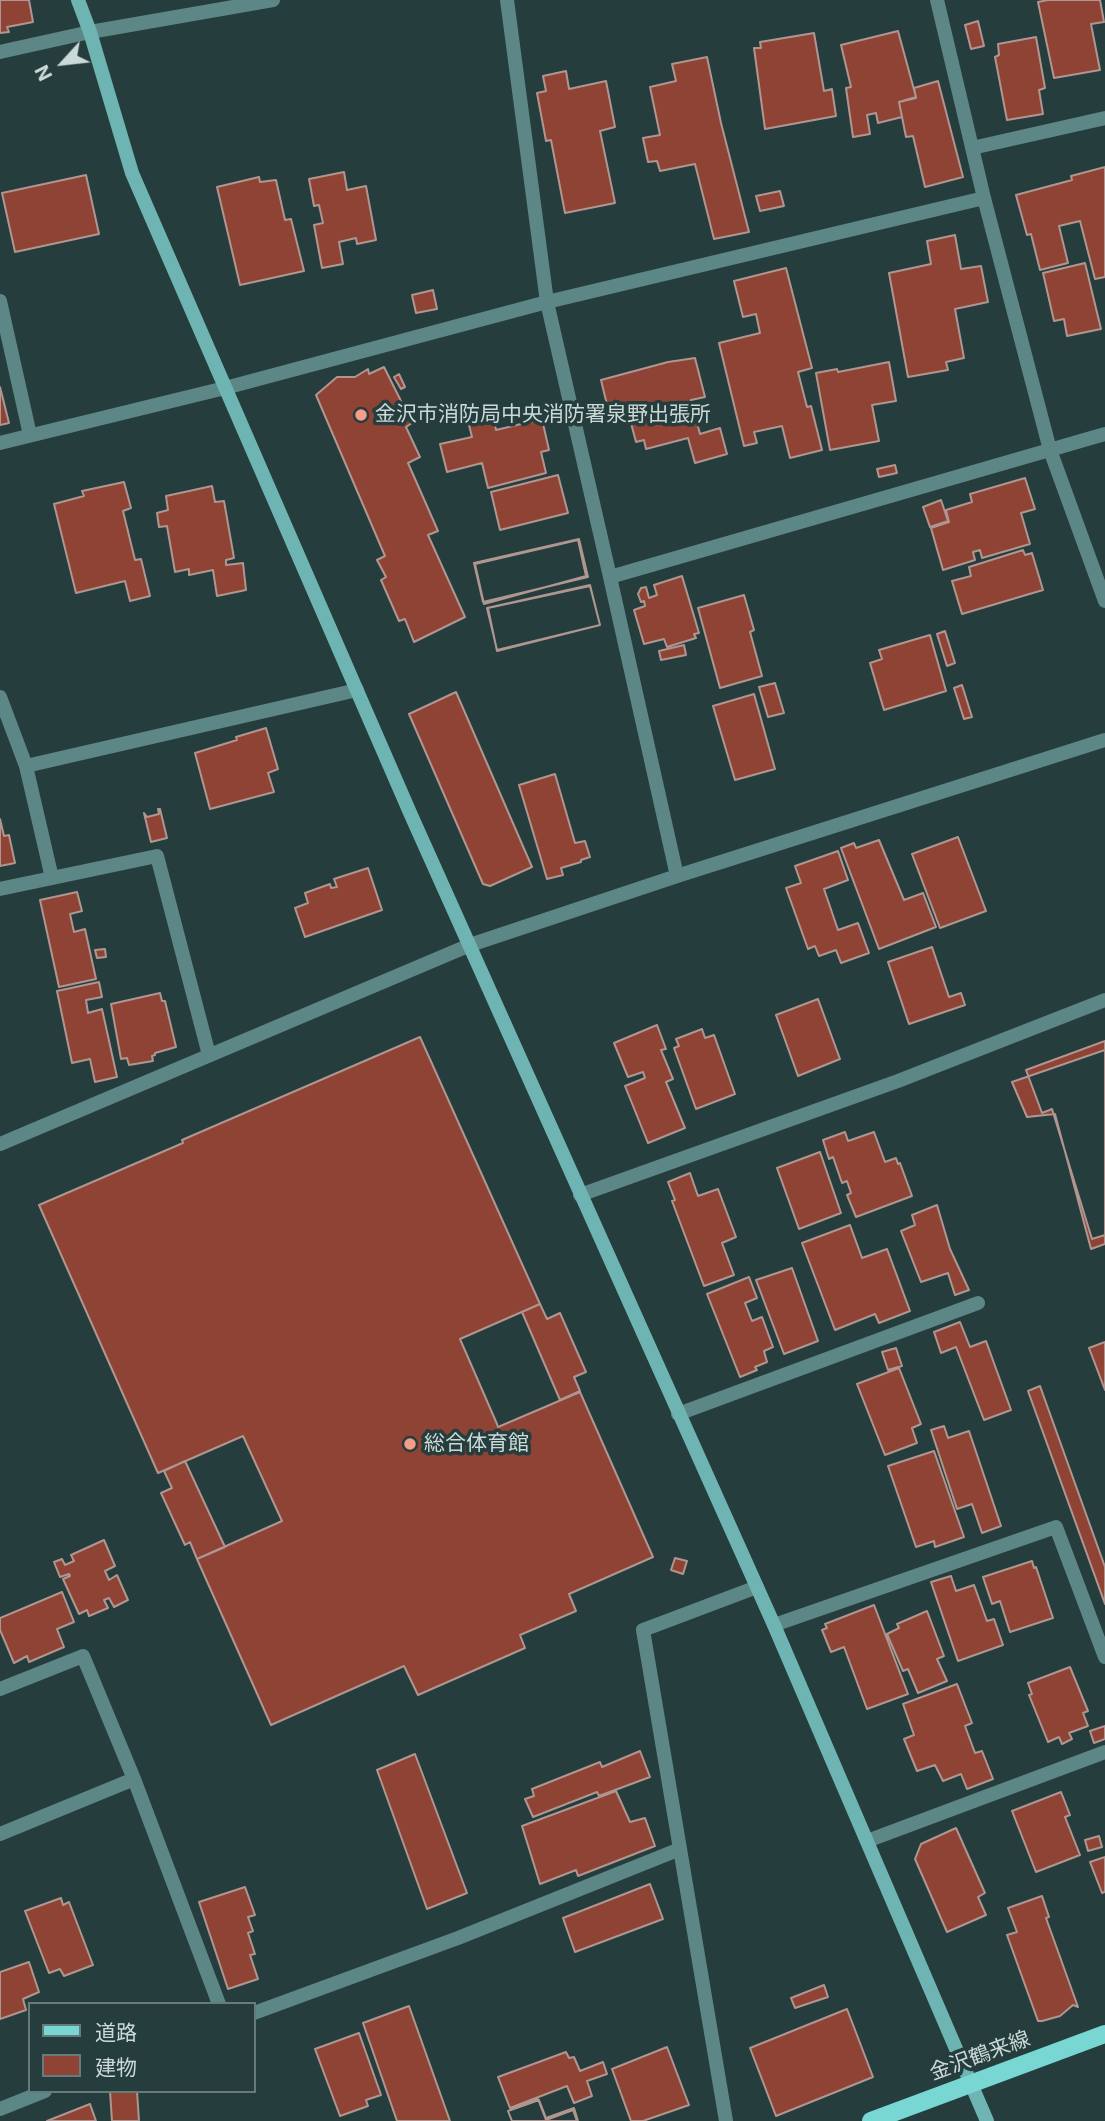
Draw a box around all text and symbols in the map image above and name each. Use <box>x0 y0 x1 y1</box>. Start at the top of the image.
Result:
north arrow <box>28 28 98 98</box>
text: N <box>30 61 57 84</box>
place label: 金沢市消防局中央消防署泉野出張所 <box>375 402 711 428</box>
marker: 金沢市消防局中央消防署泉野出張所 <box>353 407 369 423</box>
place label: 総合体育館 <box>424 1431 529 1457</box>
marker: 総合体育館 <box>402 1436 418 1452</box>
legend <box>28 2002 256 2093</box>
text: 道路 <box>95 2020 137 2045</box>
street label: 金沢鶴来線 <box>926 2026 1034 2086</box>
text: 建物 <box>95 2055 137 2080</box>

